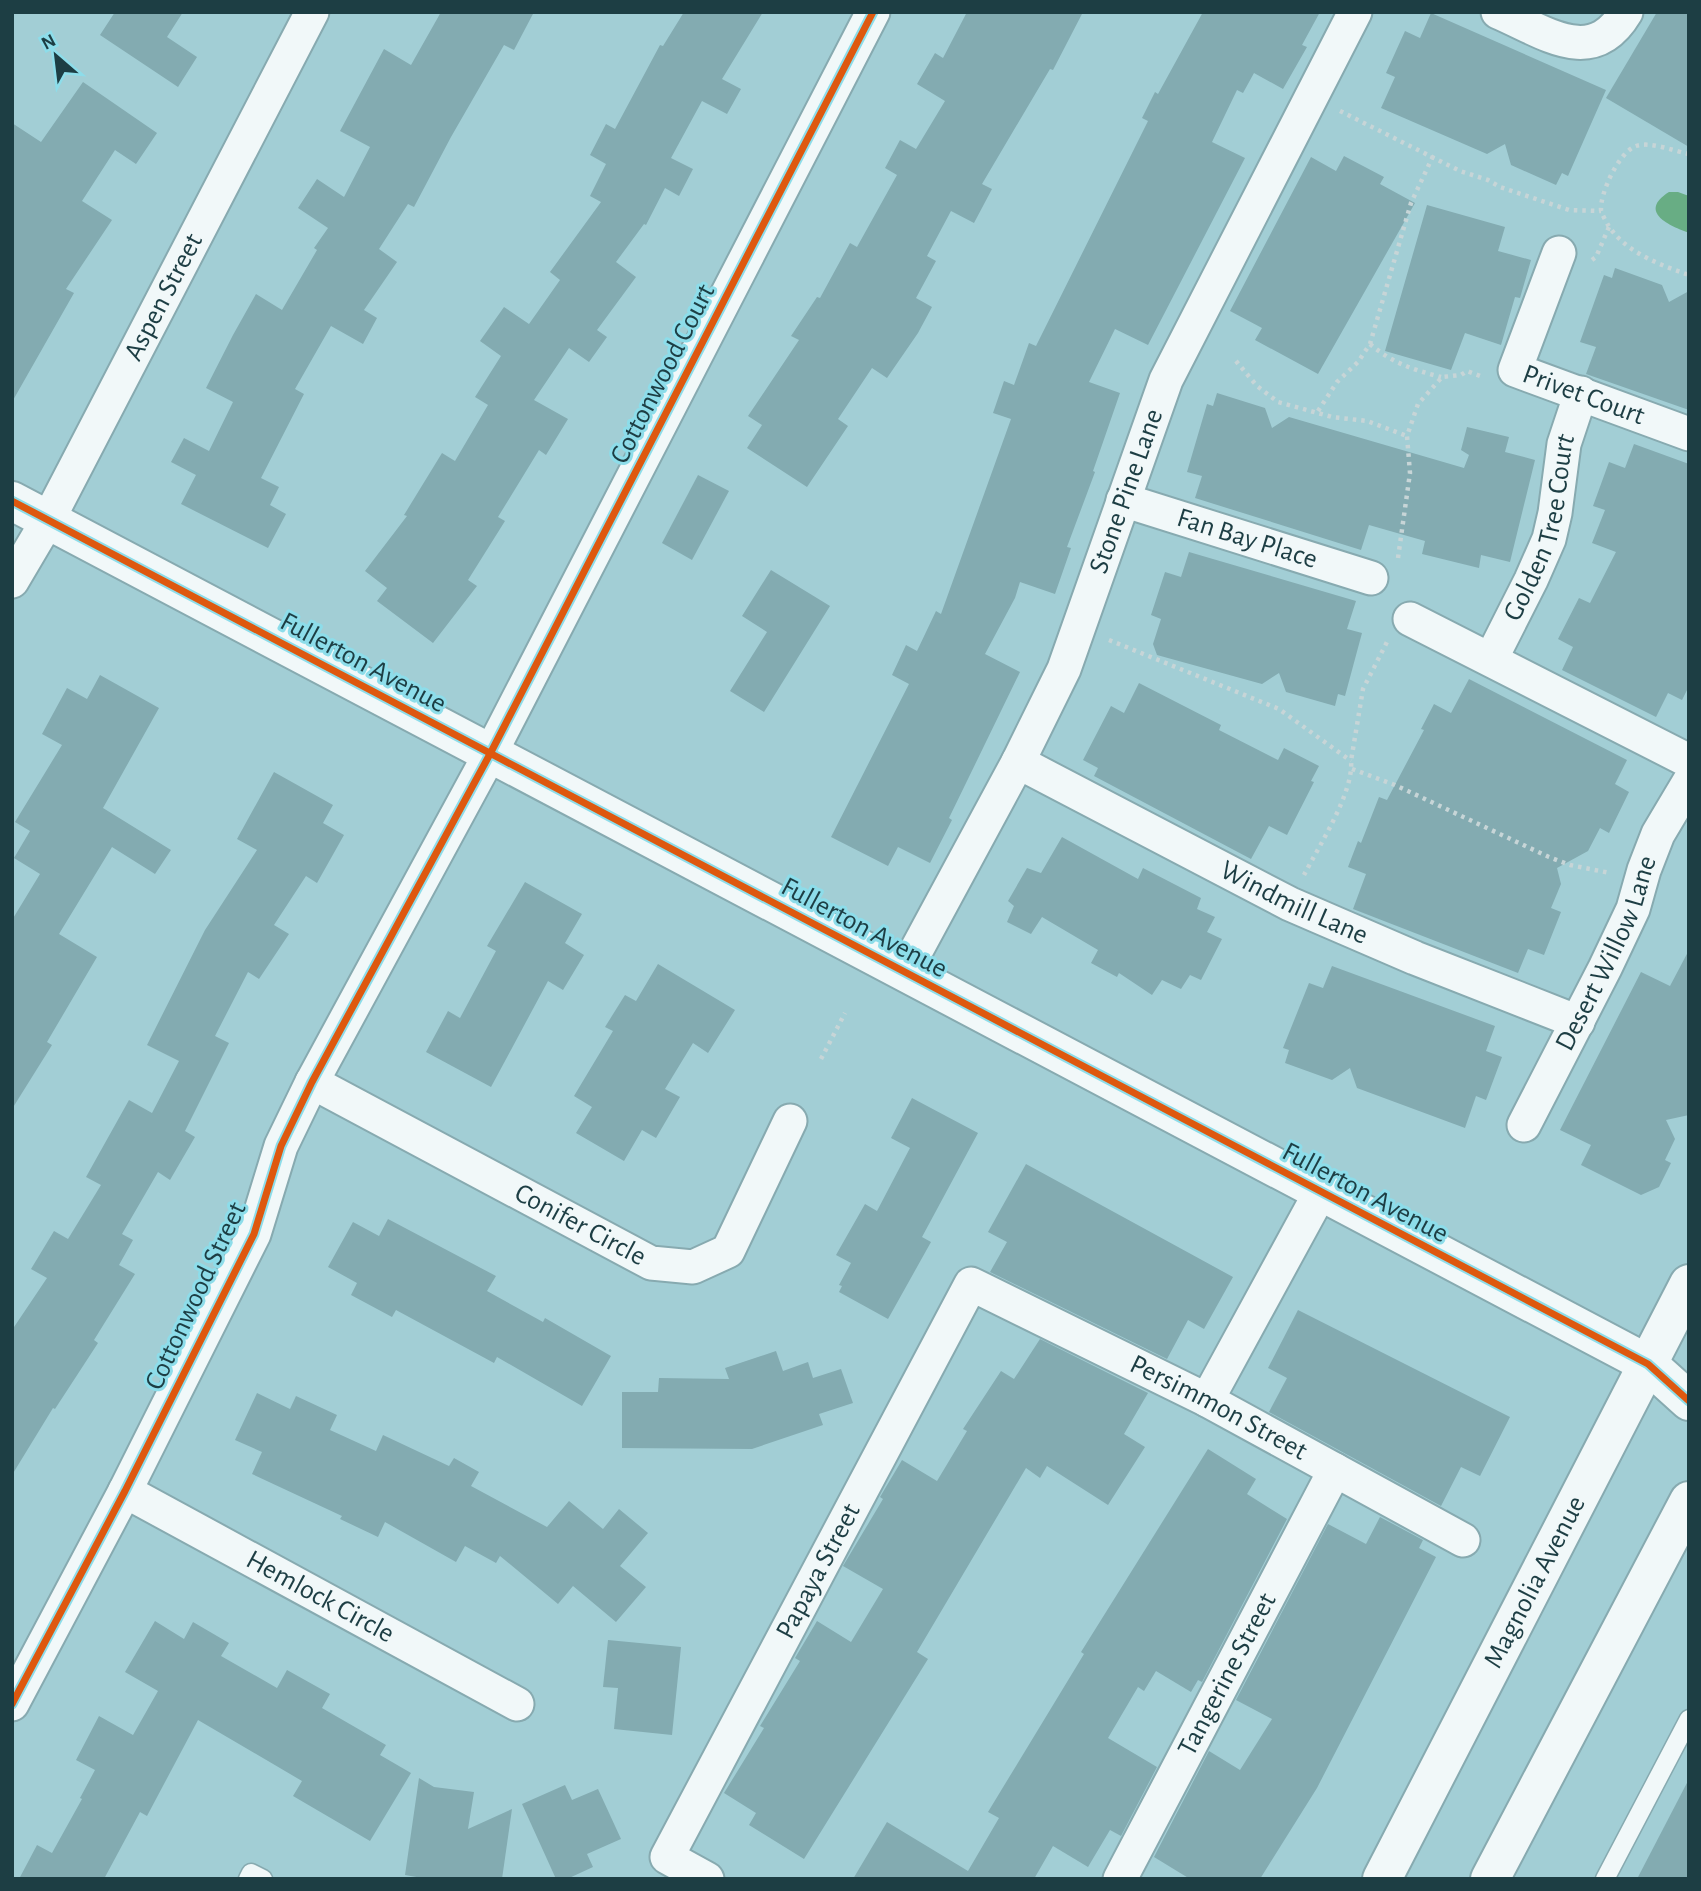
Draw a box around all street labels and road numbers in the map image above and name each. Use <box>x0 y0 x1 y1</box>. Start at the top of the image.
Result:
street label: Aspen Street <box>119 229 208 365</box>
street label: Cottonwood Court <box>606 280 720 468</box>
street label: Privet Court <box>1519 360 1648 430</box>
street label: Stone Pine Lane <box>1085 405 1169 577</box>
street label: Golden Tree Court <box>1499 430 1580 625</box>
street label: Fan Bay Place <box>1173 504 1321 574</box>
street label: Fullerton Avenue <box>275 608 451 718</box>
street label: Desert Willow Lane <box>1551 852 1662 1055</box>
street label: Windmill Lane <box>1215 856 1372 950</box>
street label: Fullerton Avenue <box>776 873 952 983</box>
street label: Fullerton Avenue <box>1277 1138 1453 1248</box>
street label: Conifer Circle <box>510 1179 650 1272</box>
street label: Cottonwood Street <box>140 1198 252 1394</box>
street label: Persimmon Street <box>1125 1350 1312 1466</box>
street label: Magnolia Avenue <box>1479 1492 1591 1673</box>
street label: Papaya Street <box>771 1499 866 1644</box>
street label: Hemlock Circle <box>241 1546 399 1648</box>
street label: Tangerine Street <box>1173 1589 1282 1760</box>

